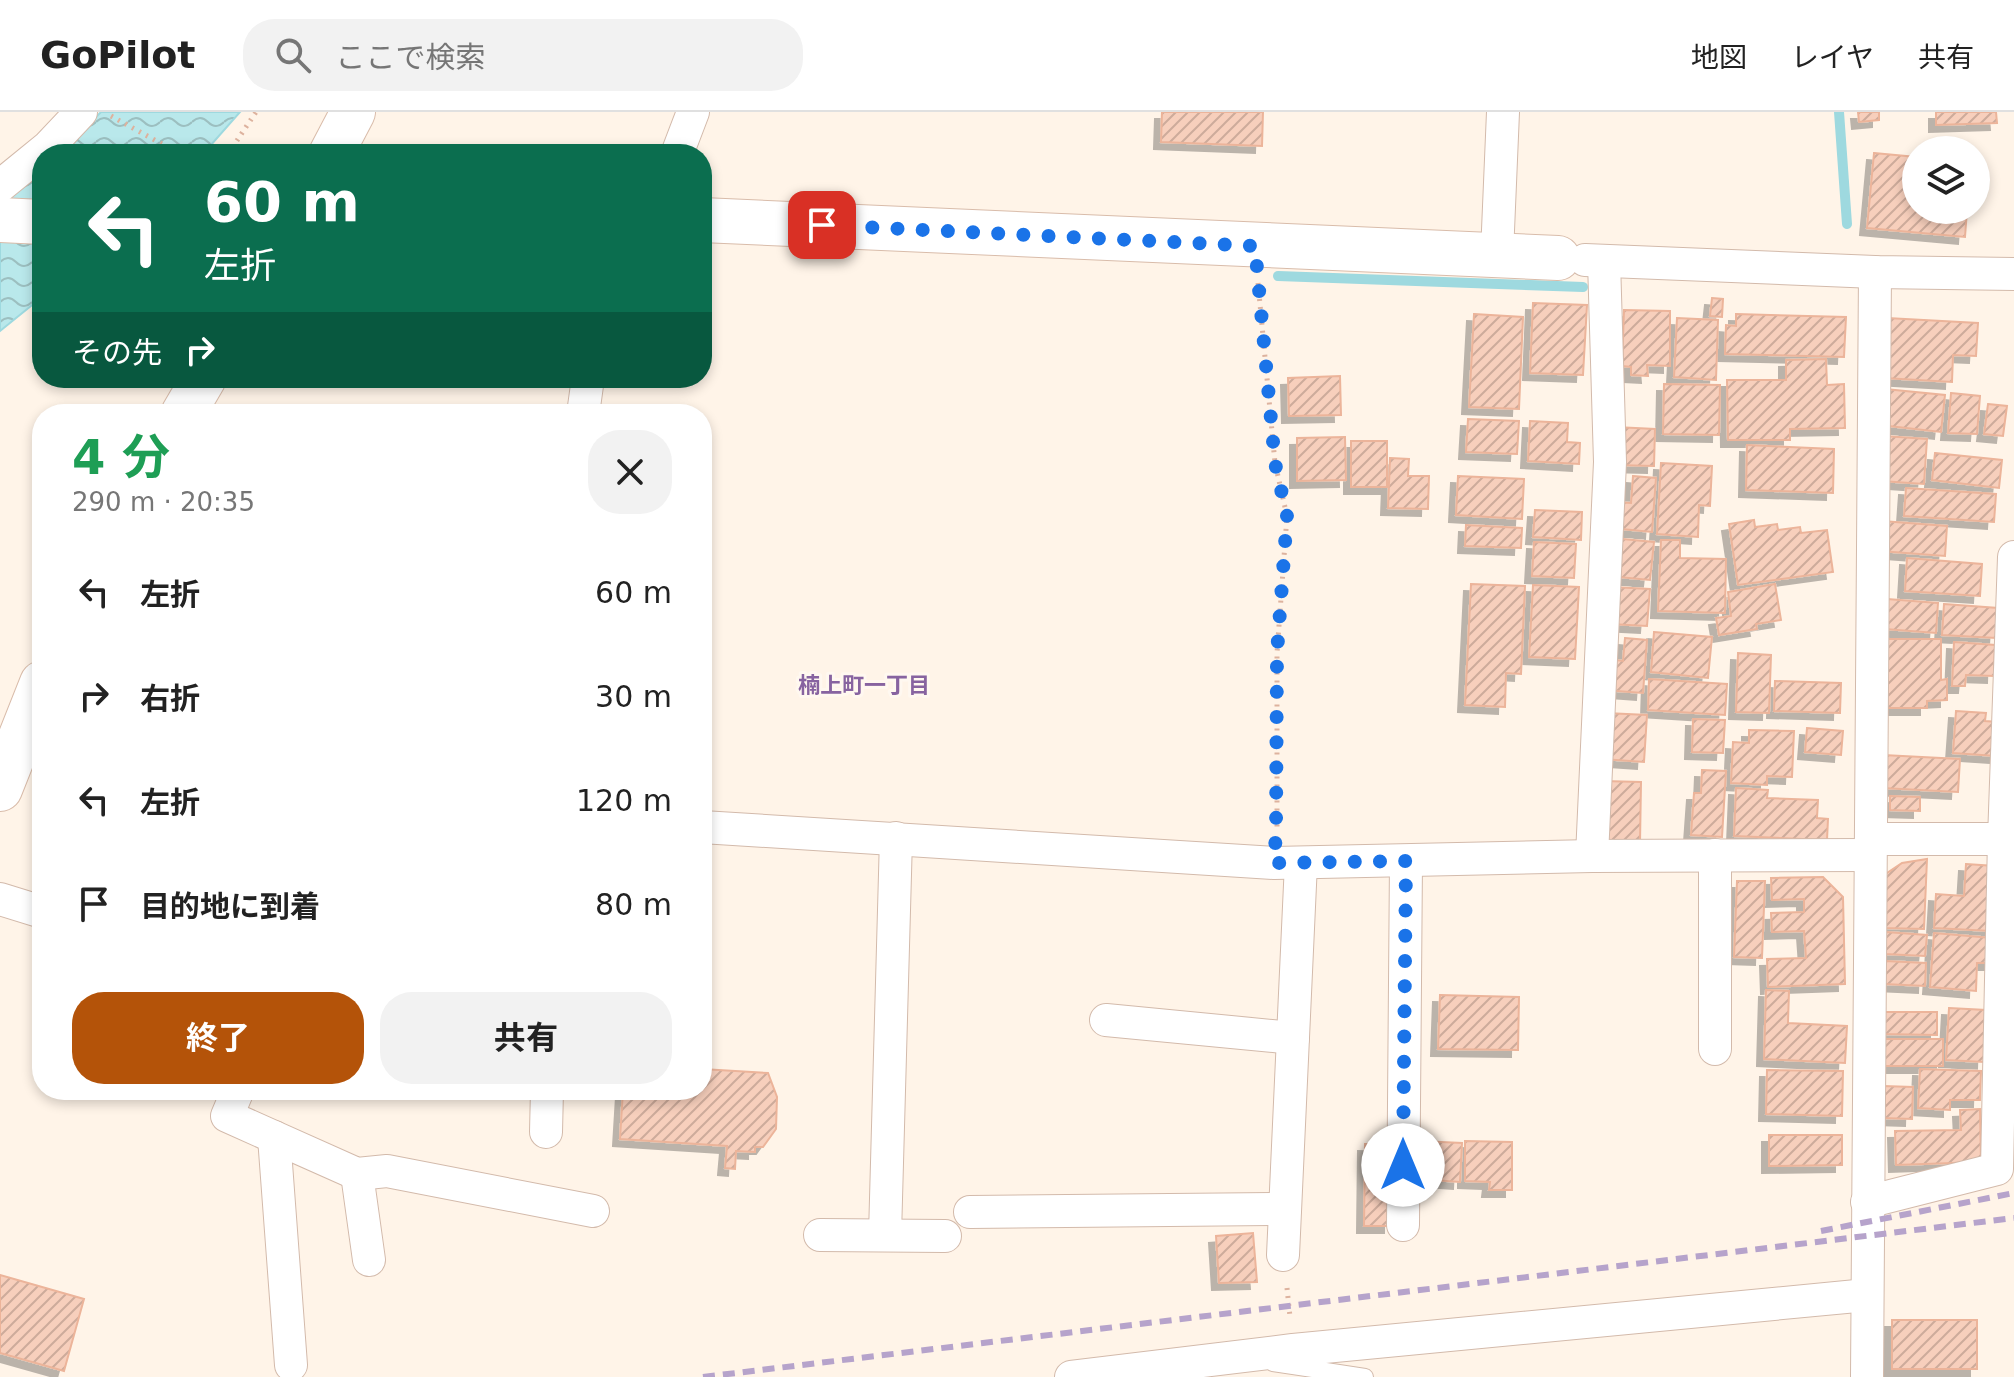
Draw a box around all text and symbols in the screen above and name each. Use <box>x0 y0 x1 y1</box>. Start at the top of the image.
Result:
search box <box>243 19 803 91</box>
text: GoPilot <box>40 33 195 77</box>
icon: search <box>271 33 315 77</box>
text: ここで検索 <box>335 40 485 75</box>
text: 地図 <box>1691 41 1747 74</box>
text: レイヤ <box>1791 41 1874 74</box>
text: 共有 <box>1918 41 1974 74</box>
map controls <box>1902 136 1990 224</box>
button: layers <box>1902 136 1990 224</box>
text: 60 m <box>204 169 360 234</box>
icon: left <box>72 176 176 280</box>
pin <box>788 191 856 259</box>
icon: arrive <box>800 203 844 247</box>
text: 左折 <box>204 245 276 286</box>
icon: right <box>178 328 222 372</box>
text: その先 <box>72 335 162 370</box>
text: 4 分 <box>72 429 170 485</box>
button: close <box>588 430 672 514</box>
text: 290 m · 20:35 <box>72 487 255 517</box>
icon: left <box>72 570 116 614</box>
text: 60 m <box>595 575 672 610</box>
text: 左折 <box>140 577 200 612</box>
district label: 楠上町一丁目 <box>798 673 930 698</box>
icon: right <box>72 674 116 718</box>
text: 30 m <box>595 679 672 714</box>
text: 右折 <box>140 681 200 716</box>
icon: left <box>72 778 116 822</box>
text: 120 m <box>576 783 672 818</box>
text: 左折 <box>140 785 200 820</box>
icon: arrive <box>72 882 116 926</box>
text: 80 m <box>595 887 672 922</box>
text: 目的地に到着 <box>140 889 320 924</box>
button: 終了 <box>72 992 364 1084</box>
button: 共有 <box>380 992 672 1084</box>
position arrow <box>1361 1123 1445 1207</box>

